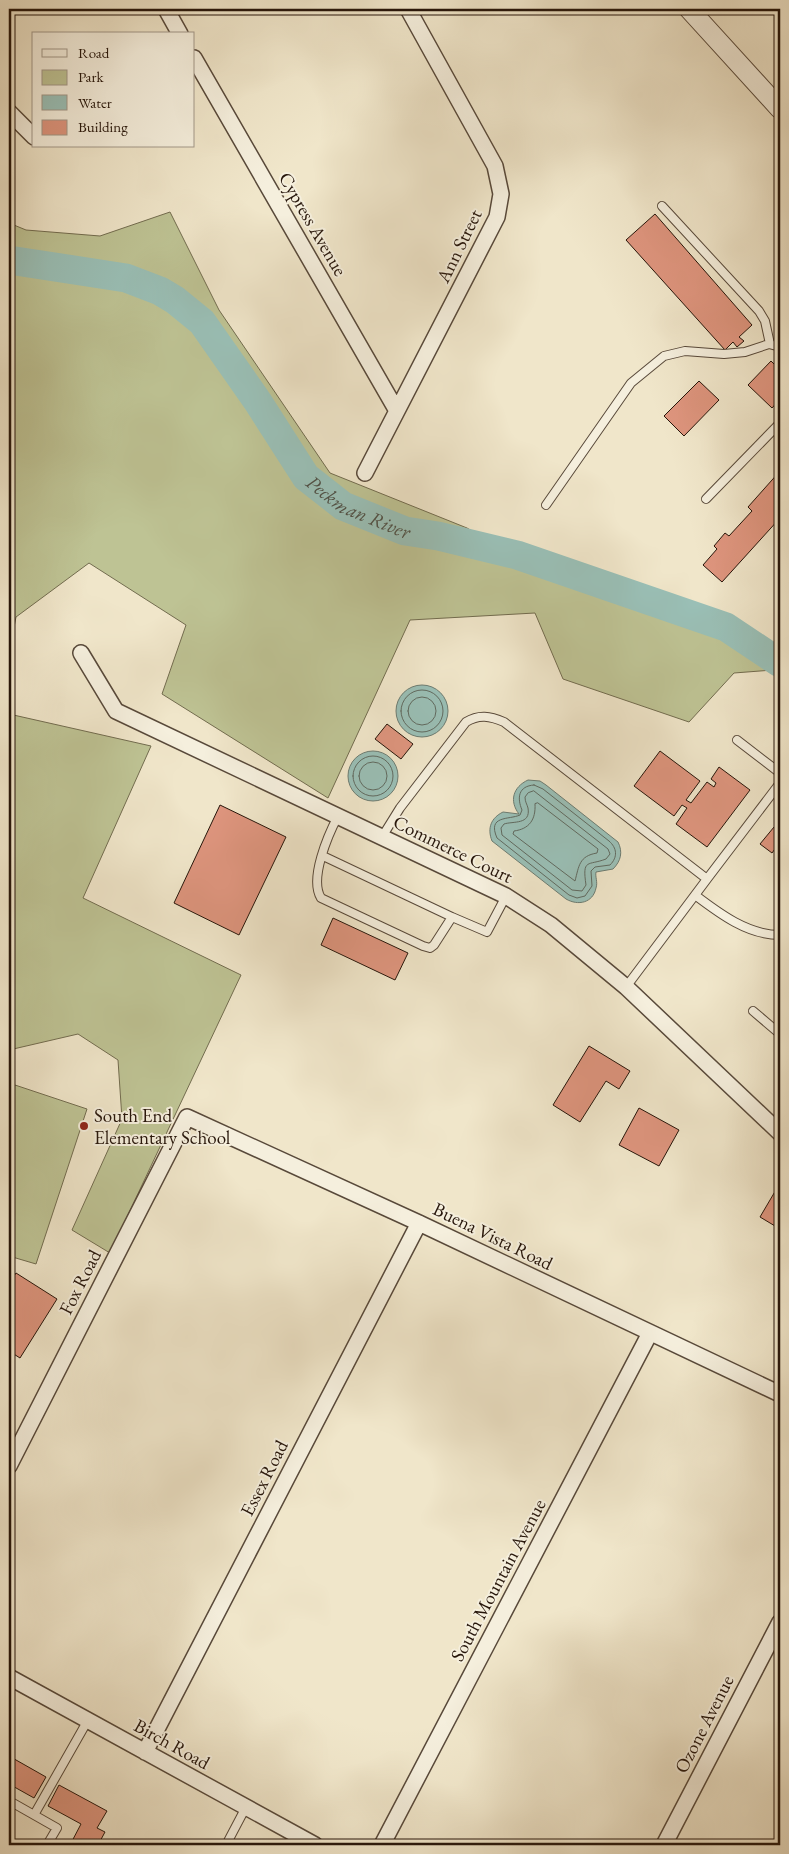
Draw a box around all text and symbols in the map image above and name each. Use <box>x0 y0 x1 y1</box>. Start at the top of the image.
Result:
legend <box>32 32 195 148</box>
text: Road <box>78 43 110 62</box>
text: Park <box>78 67 105 86</box>
text: Water <box>78 93 112 112</box>
text: Building <box>78 117 128 136</box>
street label: Cypress Avenue <box>273 168 353 280</box>
street label: Ann Street <box>430 205 488 288</box>
water label: Peckman River <box>301 469 413 545</box>
street label: Commerce Court <box>389 809 517 889</box>
place label: South End Elementary School <box>94 1103 231 1150</box>
marker: South End Elementary School <box>78 1120 90 1132</box>
street label: Buena Vista Road <box>429 1196 557 1276</box>
street label: Fox Road <box>53 1245 107 1319</box>
street label: Essex Road <box>234 1436 294 1520</box>
street label: South Mountain Avenue <box>445 1494 551 1666</box>
street label: Ozone Avenue <box>669 1671 739 1777</box>
street label: Birch Road <box>130 1713 215 1775</box>

